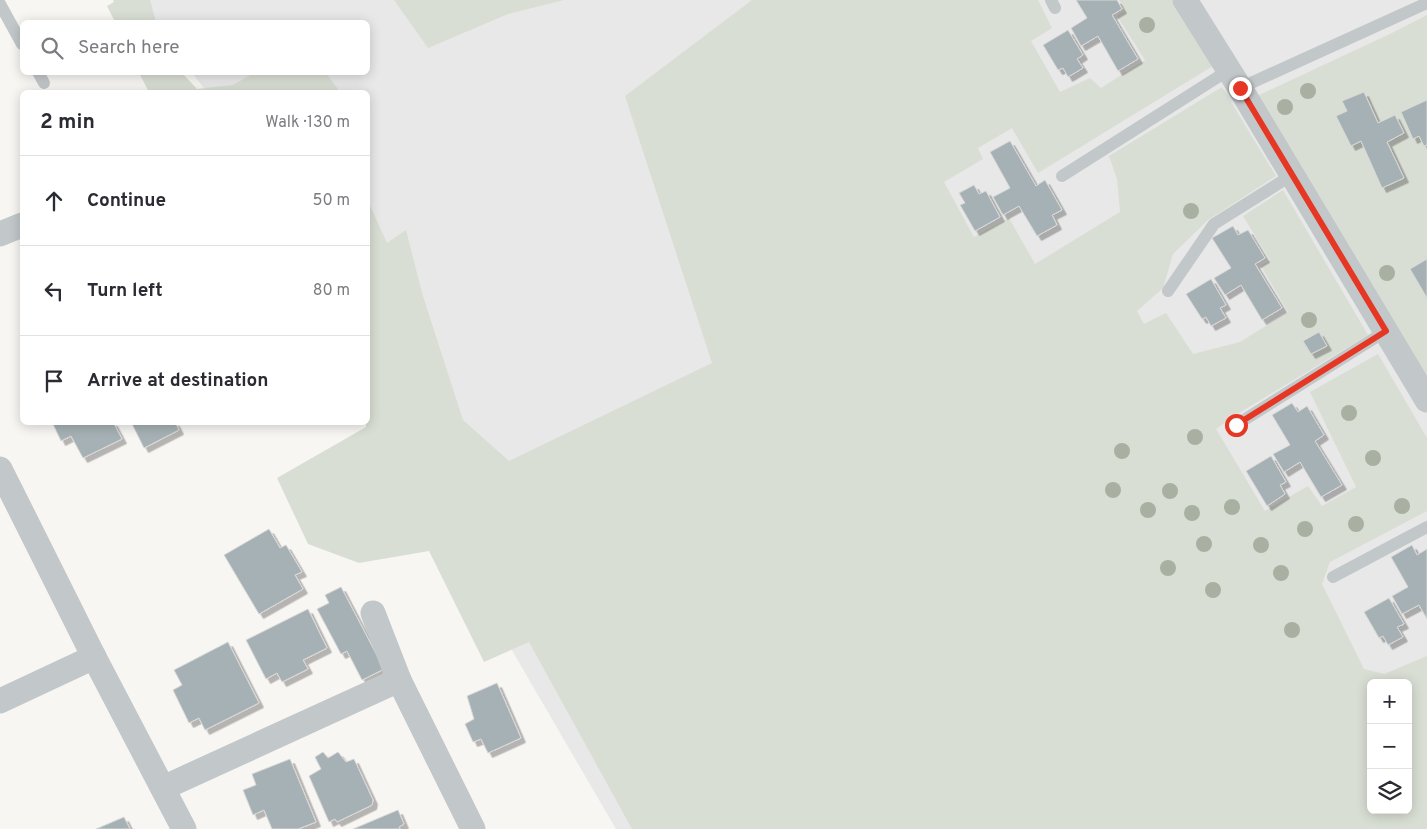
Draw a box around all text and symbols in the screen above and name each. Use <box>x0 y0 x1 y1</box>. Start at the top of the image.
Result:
search box <box>20 20 370 75</box>
icon: search <box>38 34 66 62</box>
text: Search here <box>78 36 180 60</box>
route end <box>1229 77 1252 100</box>
text: 2 min <box>40 109 95 136</box>
text: Walk · 130 m <box>265 113 350 133</box>
icon: ahead <box>40 187 68 215</box>
text: Continue <box>87 189 166 213</box>
text: 50 m <box>313 191 350 211</box>
icon: left <box>40 277 68 305</box>
text: Turn left <box>87 279 163 303</box>
text: 80 m <box>313 281 350 301</box>
icon: arrive <box>40 367 68 395</box>
text: Arrive at destination <box>87 369 268 393</box>
route start <box>1225 414 1248 437</box>
map controls <box>1367 679 1412 814</box>
button: + <box>1367 679 1412 724</box>
button: − <box>1367 724 1412 769</box>
button: layers <box>1367 769 1412 814</box>

